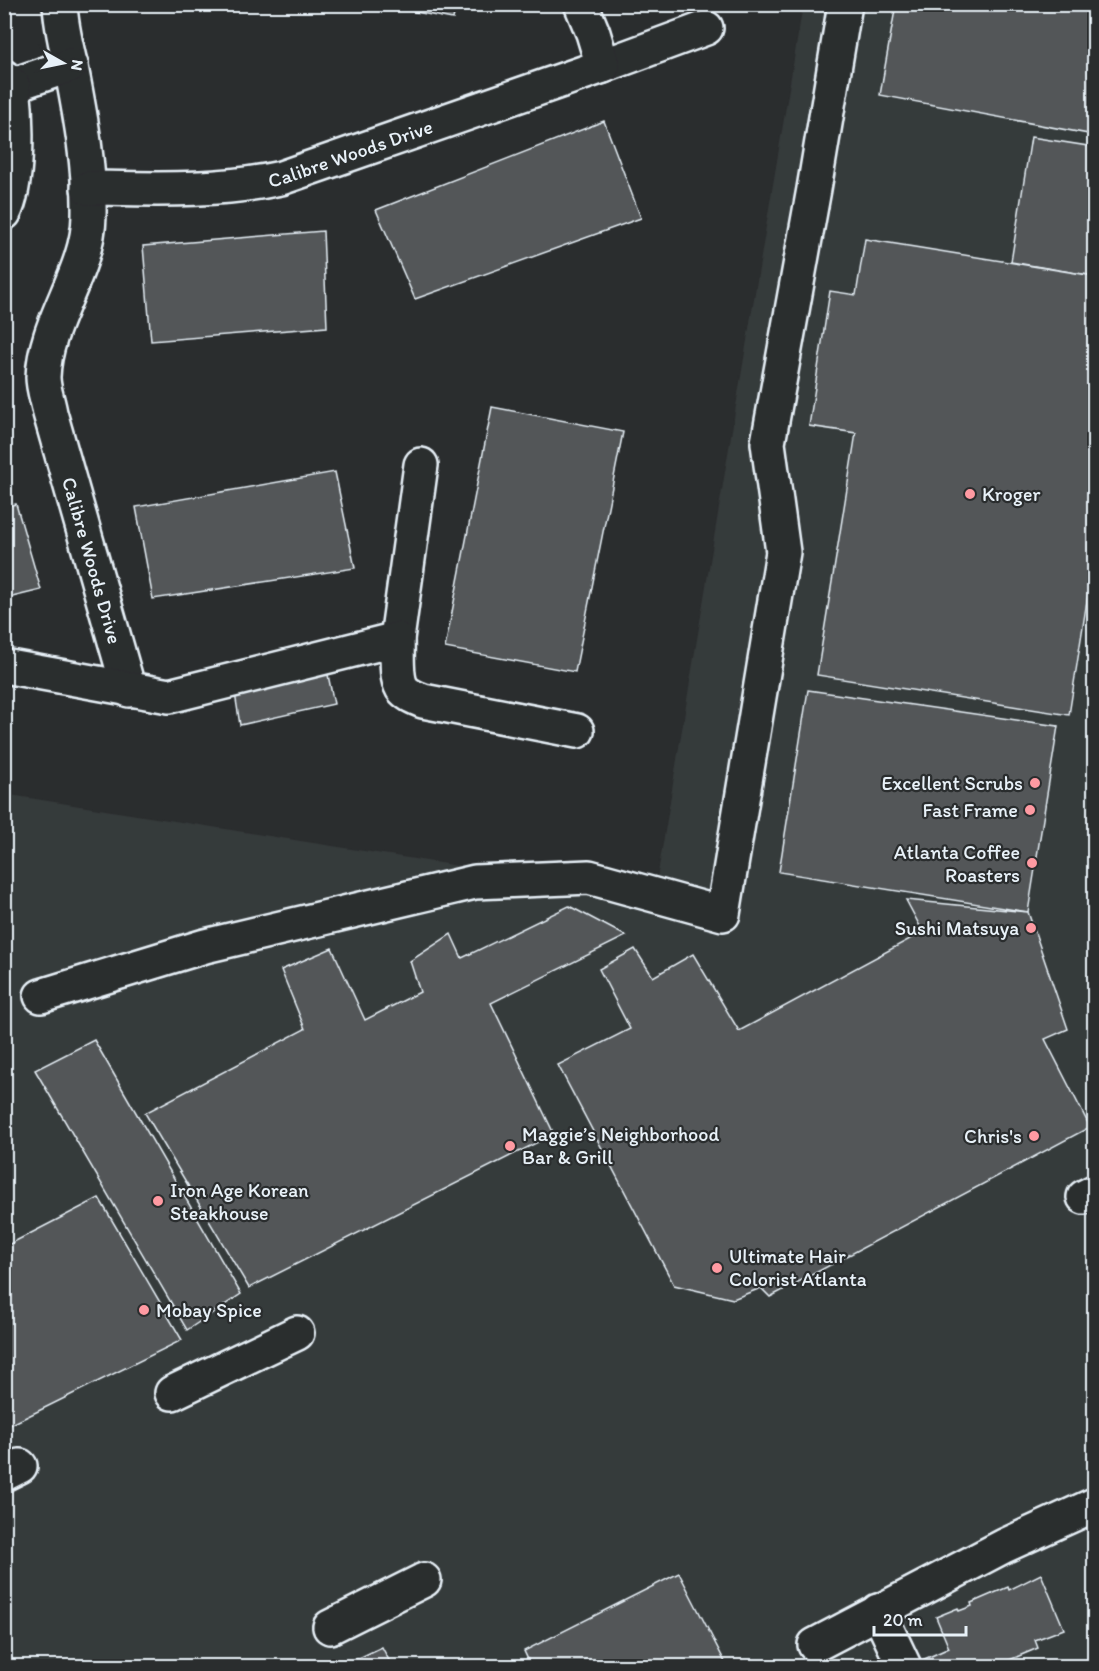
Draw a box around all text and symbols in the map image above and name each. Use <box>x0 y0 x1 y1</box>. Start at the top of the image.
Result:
north arrow <box>33 33 93 93</box>
text: N <box>67 58 88 72</box>
street label: Calibre Woods Drive <box>266 114 436 192</box>
street label: Calibre Woods Drive <box>57 474 127 647</box>
place label: Kroger <box>982 482 1040 506</box>
marker: Kroger <box>963 487 977 501</box>
place label: Excellent Scrubs <box>882 771 1023 795</box>
marker: Excellent Scrubs <box>1028 776 1042 790</box>
place label: Fast Frame <box>923 798 1018 822</box>
marker: Fast Frame <box>1023 803 1037 817</box>
place label: Atlanta Coffee Roasters <box>894 840 1020 887</box>
marker: Atlanta Coffee Roasters <box>1025 856 1039 870</box>
place label: Sushi Matsuya <box>895 916 1019 940</box>
marker: Sushi Matsuya <box>1024 921 1038 935</box>
place label: Maggie’s Neighborhood Bar & Grill <box>522 1122 719 1169</box>
place label: Chris's <box>964 1124 1022 1148</box>
marker: Chris's <box>1027 1129 1041 1143</box>
marker: Maggie’s Neighborhood Bar & Grill <box>503 1139 517 1153</box>
place label: Iron Age Korean Steakhouse <box>170 1178 309 1225</box>
marker: Iron Age Korean Steakhouse <box>151 1194 165 1208</box>
place label: Ultimate Hair Colorist Atlanta <box>729 1244 867 1291</box>
marker: Ultimate Hair Colorist Atlanta <box>710 1261 724 1275</box>
place label: Mobay Spice <box>156 1298 262 1322</box>
marker: Mobay Spice <box>137 1303 151 1317</box>
scale bar <box>874 1599 966 1637</box>
text: 20 m <box>883 1609 923 1631</box>

